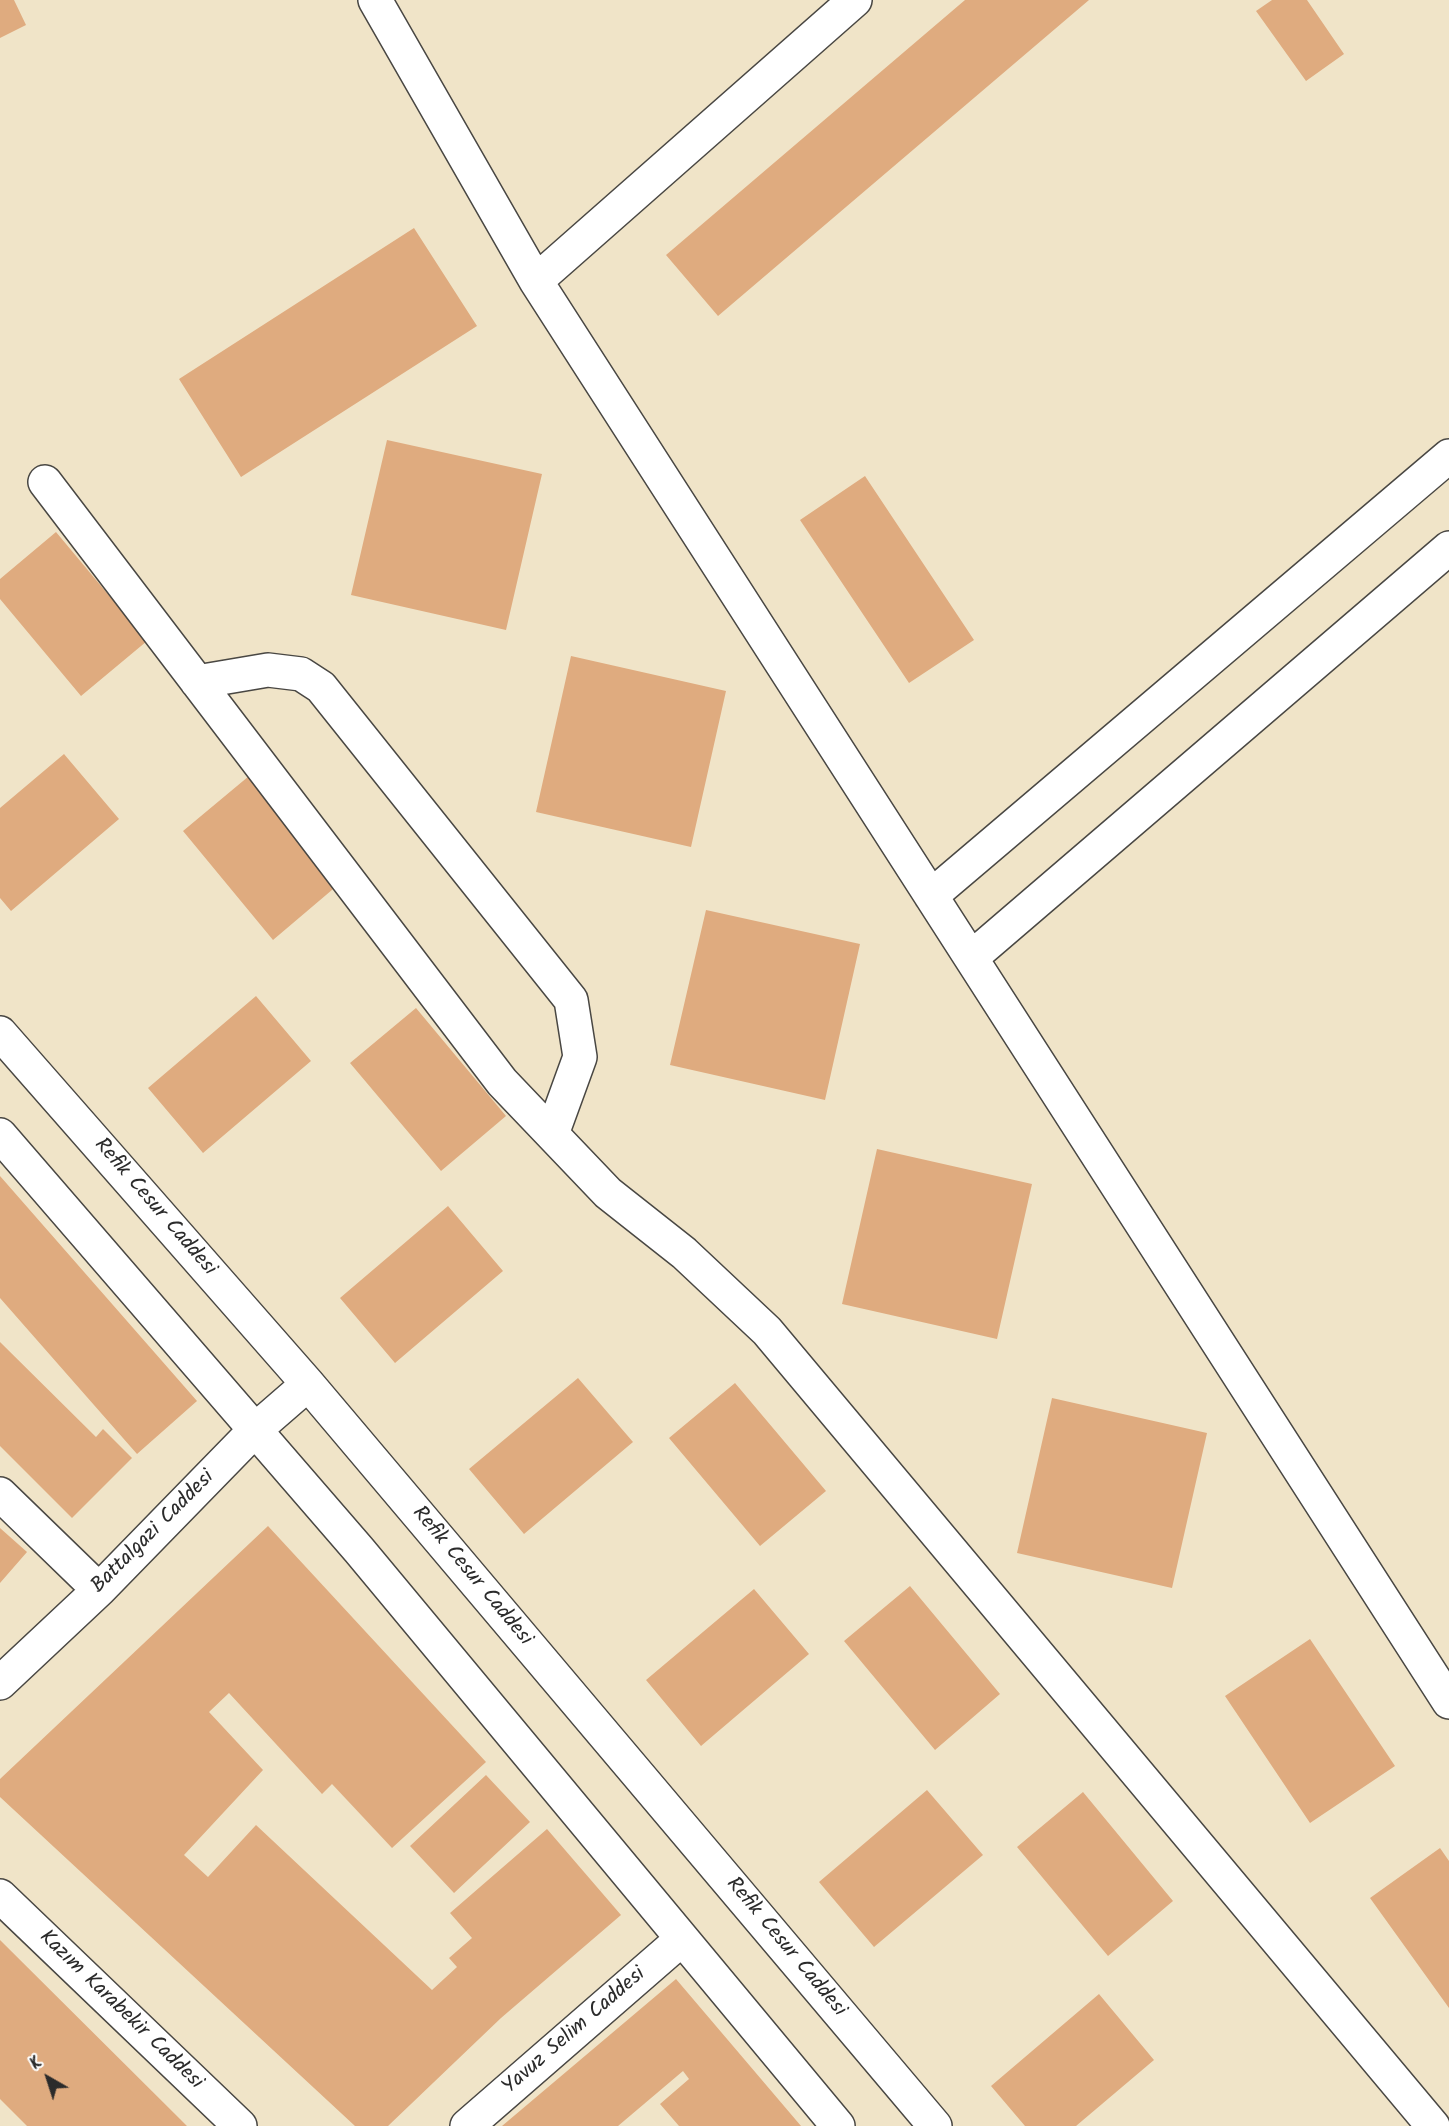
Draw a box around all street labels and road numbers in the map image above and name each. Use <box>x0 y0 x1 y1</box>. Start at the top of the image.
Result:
street label: Refik Cesur Caddesi <box>87 1134 221 1282</box>
street label: Battalgazi Caddesi <box>87 1466 221 1600</box>
street label: Refik Cesur Caddesi <box>405 1502 537 1652</box>
street label: Refik Cesur Caddesi <box>719 1873 851 2023</box>
street label: Kazım Karabekir Caddesi <box>33 1926 207 2096</box>
street label: Yavuz Selim Caddesi <box>498 1963 652 2101</box>

